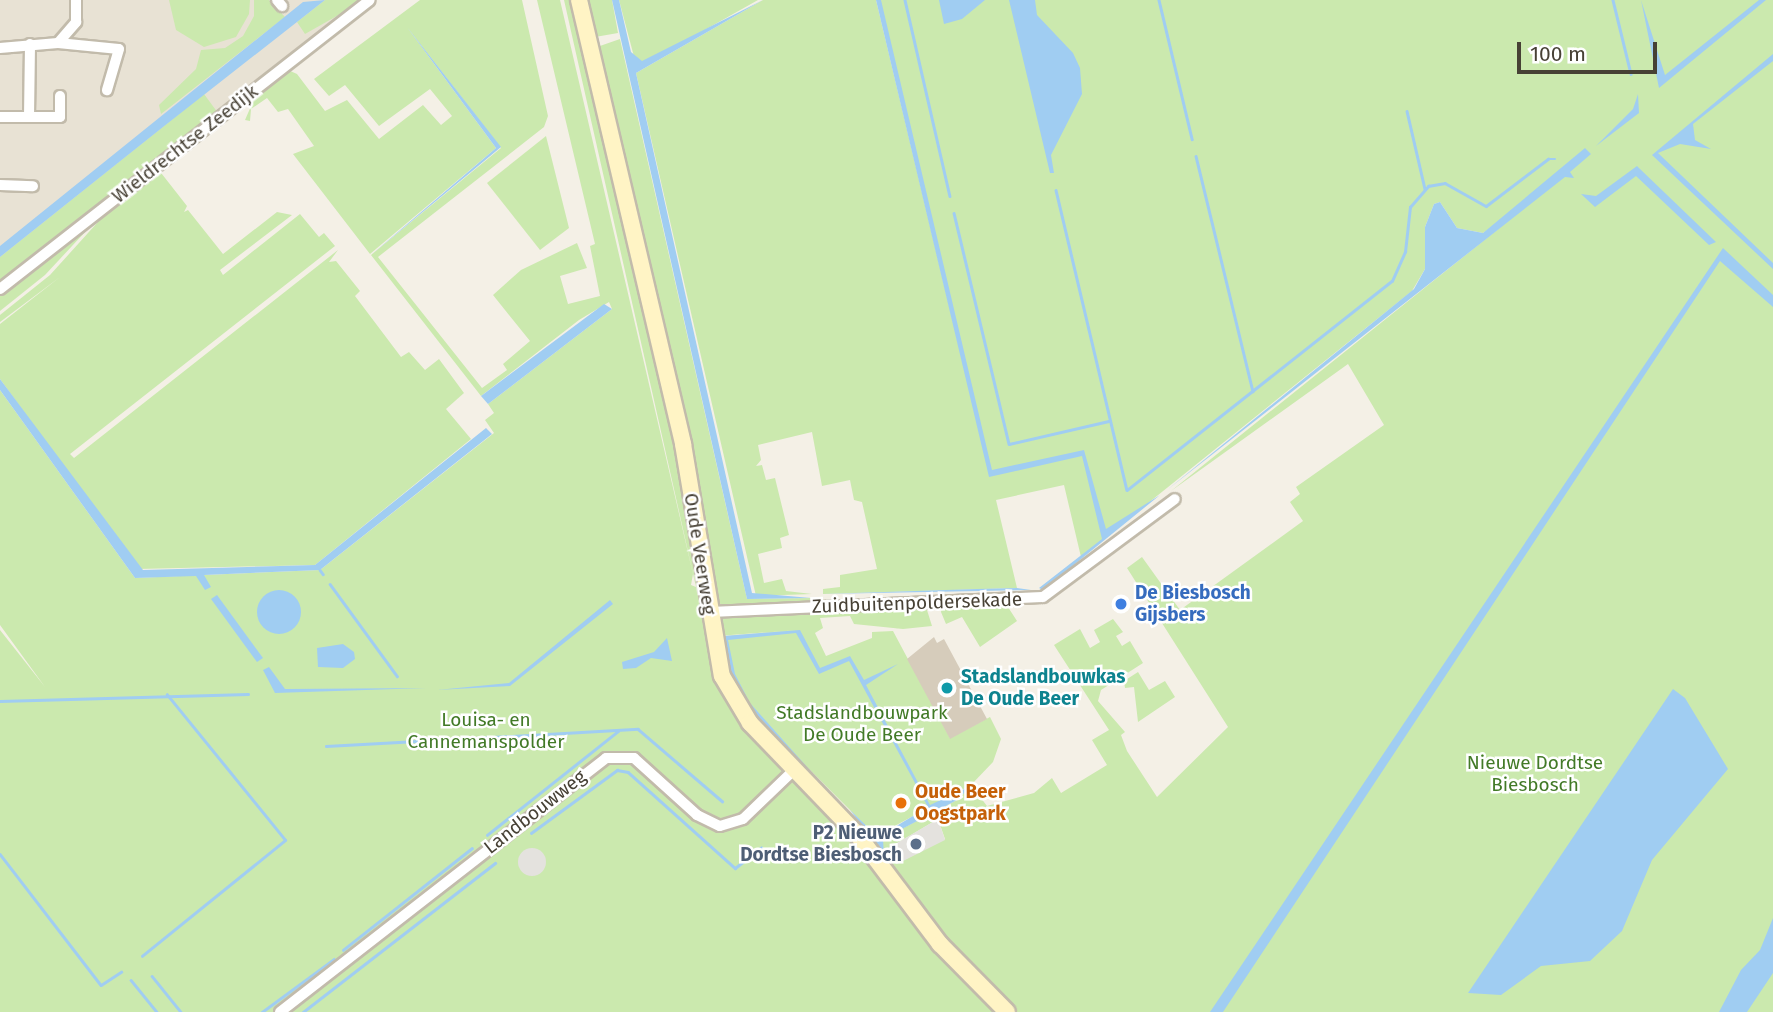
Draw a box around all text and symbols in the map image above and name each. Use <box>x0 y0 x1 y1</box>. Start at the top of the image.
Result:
scale bar <box>1521 28 1661 72</box>
text: 100 m <box>1530 41 1586 67</box>
street label: Wieldrechtse Zeedijk <box>108 80 262 208</box>
street label: Oude Veerweg <box>679 491 721 617</box>
place label: De Biesbosch Gijsbers <box>1135 582 1251 626</box>
street label: Zuidbuitenpoldersekade <box>811 588 1023 618</box>
marker: De Biesbosch Gijsbers <box>1113 596 1129 612</box>
place label: Stadslandbouwkas De Oude Beer <box>961 666 1125 710</box>
marker: Stadslandbouwkas De Oude Beer <box>939 680 955 696</box>
park label: Stadslandbouwpark De Oude Beer <box>776 702 948 746</box>
park label: Louisa- en Cannemanspolder <box>408 709 564 753</box>
park label: Nieuwe Dordtse Biesbosch <box>1467 752 1603 796</box>
street label: Landbouwweg <box>480 765 590 859</box>
place label: Oude Beer Oogstpark <box>915 781 1006 825</box>
marker: Oude Beer Oogstpark <box>893 795 909 811</box>
place label: P2 Nieuwe Dordtse Biesbosch <box>740 822 902 866</box>
marker: P2 Nieuwe Dordtse Biesbosch <box>908 836 924 852</box>

